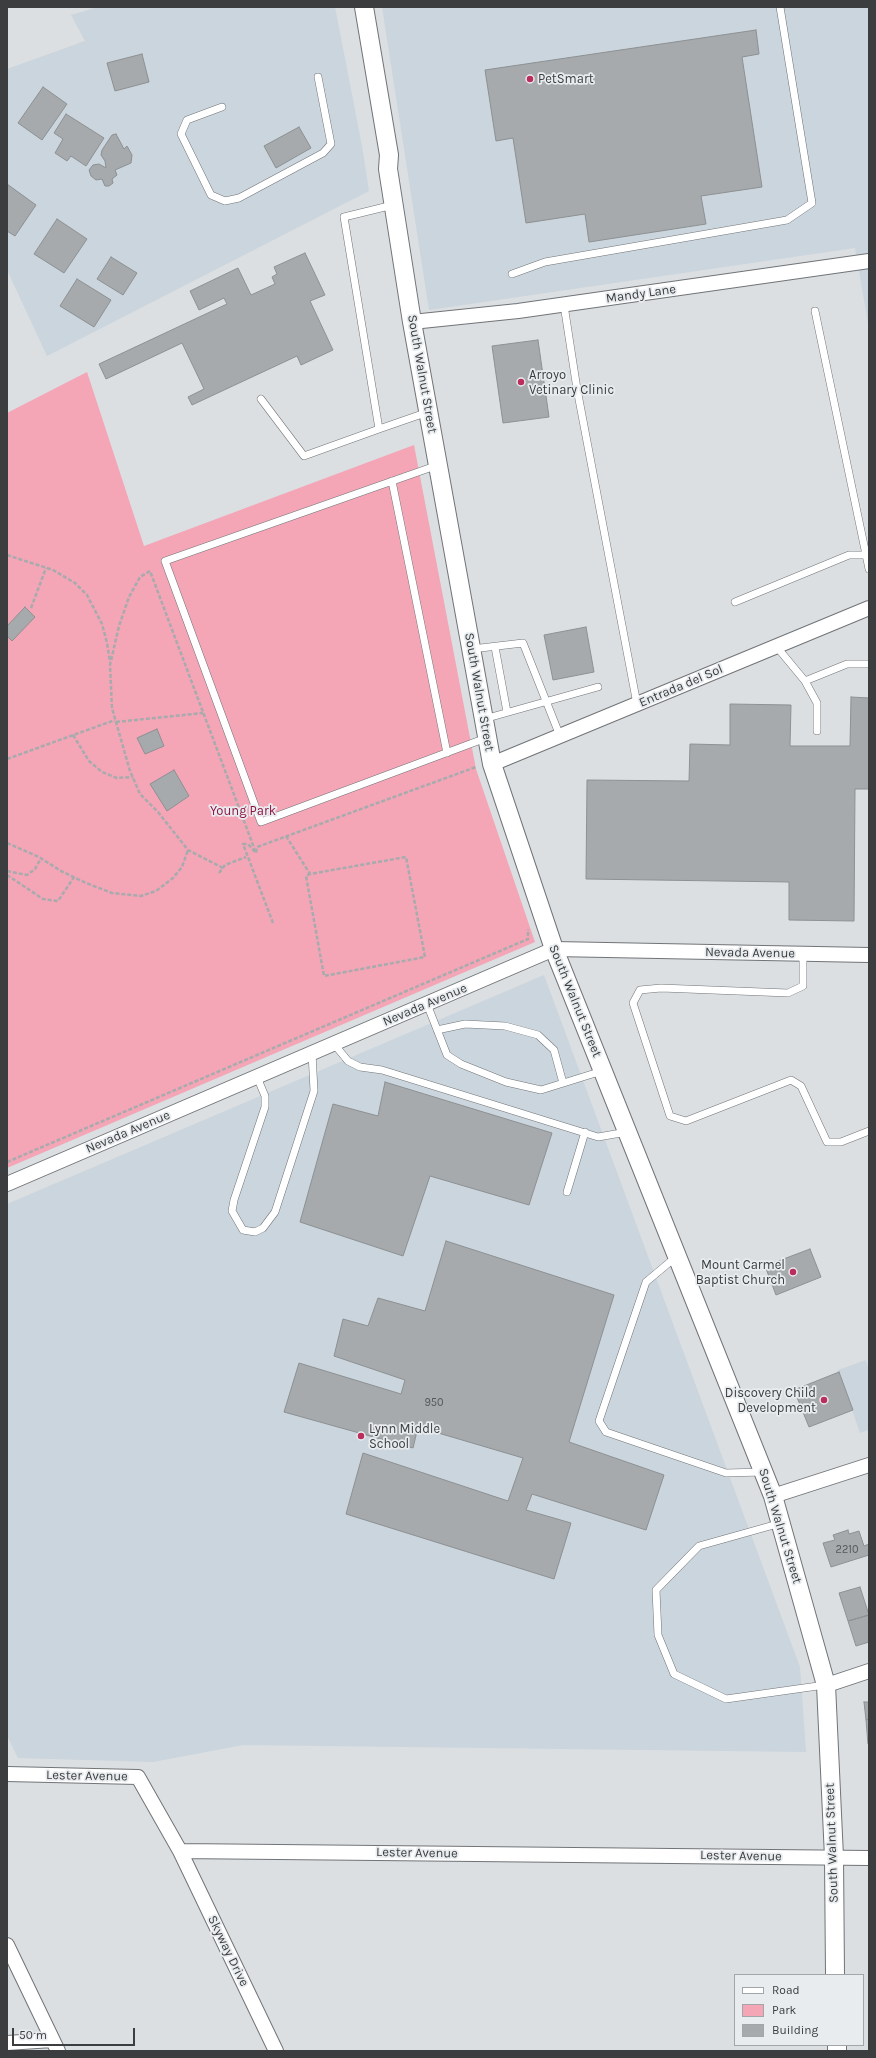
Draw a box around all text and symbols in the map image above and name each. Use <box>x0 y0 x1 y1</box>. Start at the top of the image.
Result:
place label: PetSmart <box>538 71 594 87</box>
marker: PetSmart <box>525 74 535 84</box>
street label: Mandy Lane <box>605 281 677 307</box>
street label: South Walnut Street <box>404 314 440 434</box>
place label: Arroyo Vetinary Clinic <box>529 367 614 398</box>
marker: Arroyo Vetinary Clinic <box>516 377 526 387</box>
street label: South Walnut Street <box>461 632 497 752</box>
street label: Entrada del Sol <box>637 661 725 711</box>
park label: Young Park <box>210 803 276 819</box>
street label: South Walnut Street <box>545 942 605 1060</box>
street label: Nevada Avenue <box>705 944 795 962</box>
street label: Nevada Avenue <box>381 980 469 1030</box>
street label: Nevada Avenue <box>84 1107 172 1157</box>
place label: Mount Carmel Baptist Church <box>696 1257 785 1288</box>
marker: Mount Carmel Baptist Church <box>788 1267 798 1277</box>
place label: Discovery Child Development <box>725 1385 816 1416</box>
marker: Discovery Child Development <box>819 1395 829 1405</box>
house number: 950 <box>424 1396 444 1410</box>
place label: Lynn Middle School <box>369 1421 440 1452</box>
marker: Lynn Middle School <box>356 1431 366 1441</box>
street label: South Walnut Street <box>755 1466 805 1586</box>
house number: 2210 <box>836 1543 858 1557</box>
street label: Lester Avenue <box>46 1767 128 1785</box>
street label: South Walnut Street <box>822 1783 842 1903</box>
street label: Lester Avenue <box>376 1844 458 1862</box>
street label: Lester Avenue <box>700 1847 782 1865</box>
street label: Skyway Drive <box>204 1913 252 1989</box>
legend <box>734 1974 864 2046</box>
text: Road <box>772 1983 800 1997</box>
text: Park <box>772 2003 796 2017</box>
scale bar <box>14 2020 137 2046</box>
text: Building <box>772 2023 818 2037</box>
text: 50 m <box>19 2028 47 2042</box>

